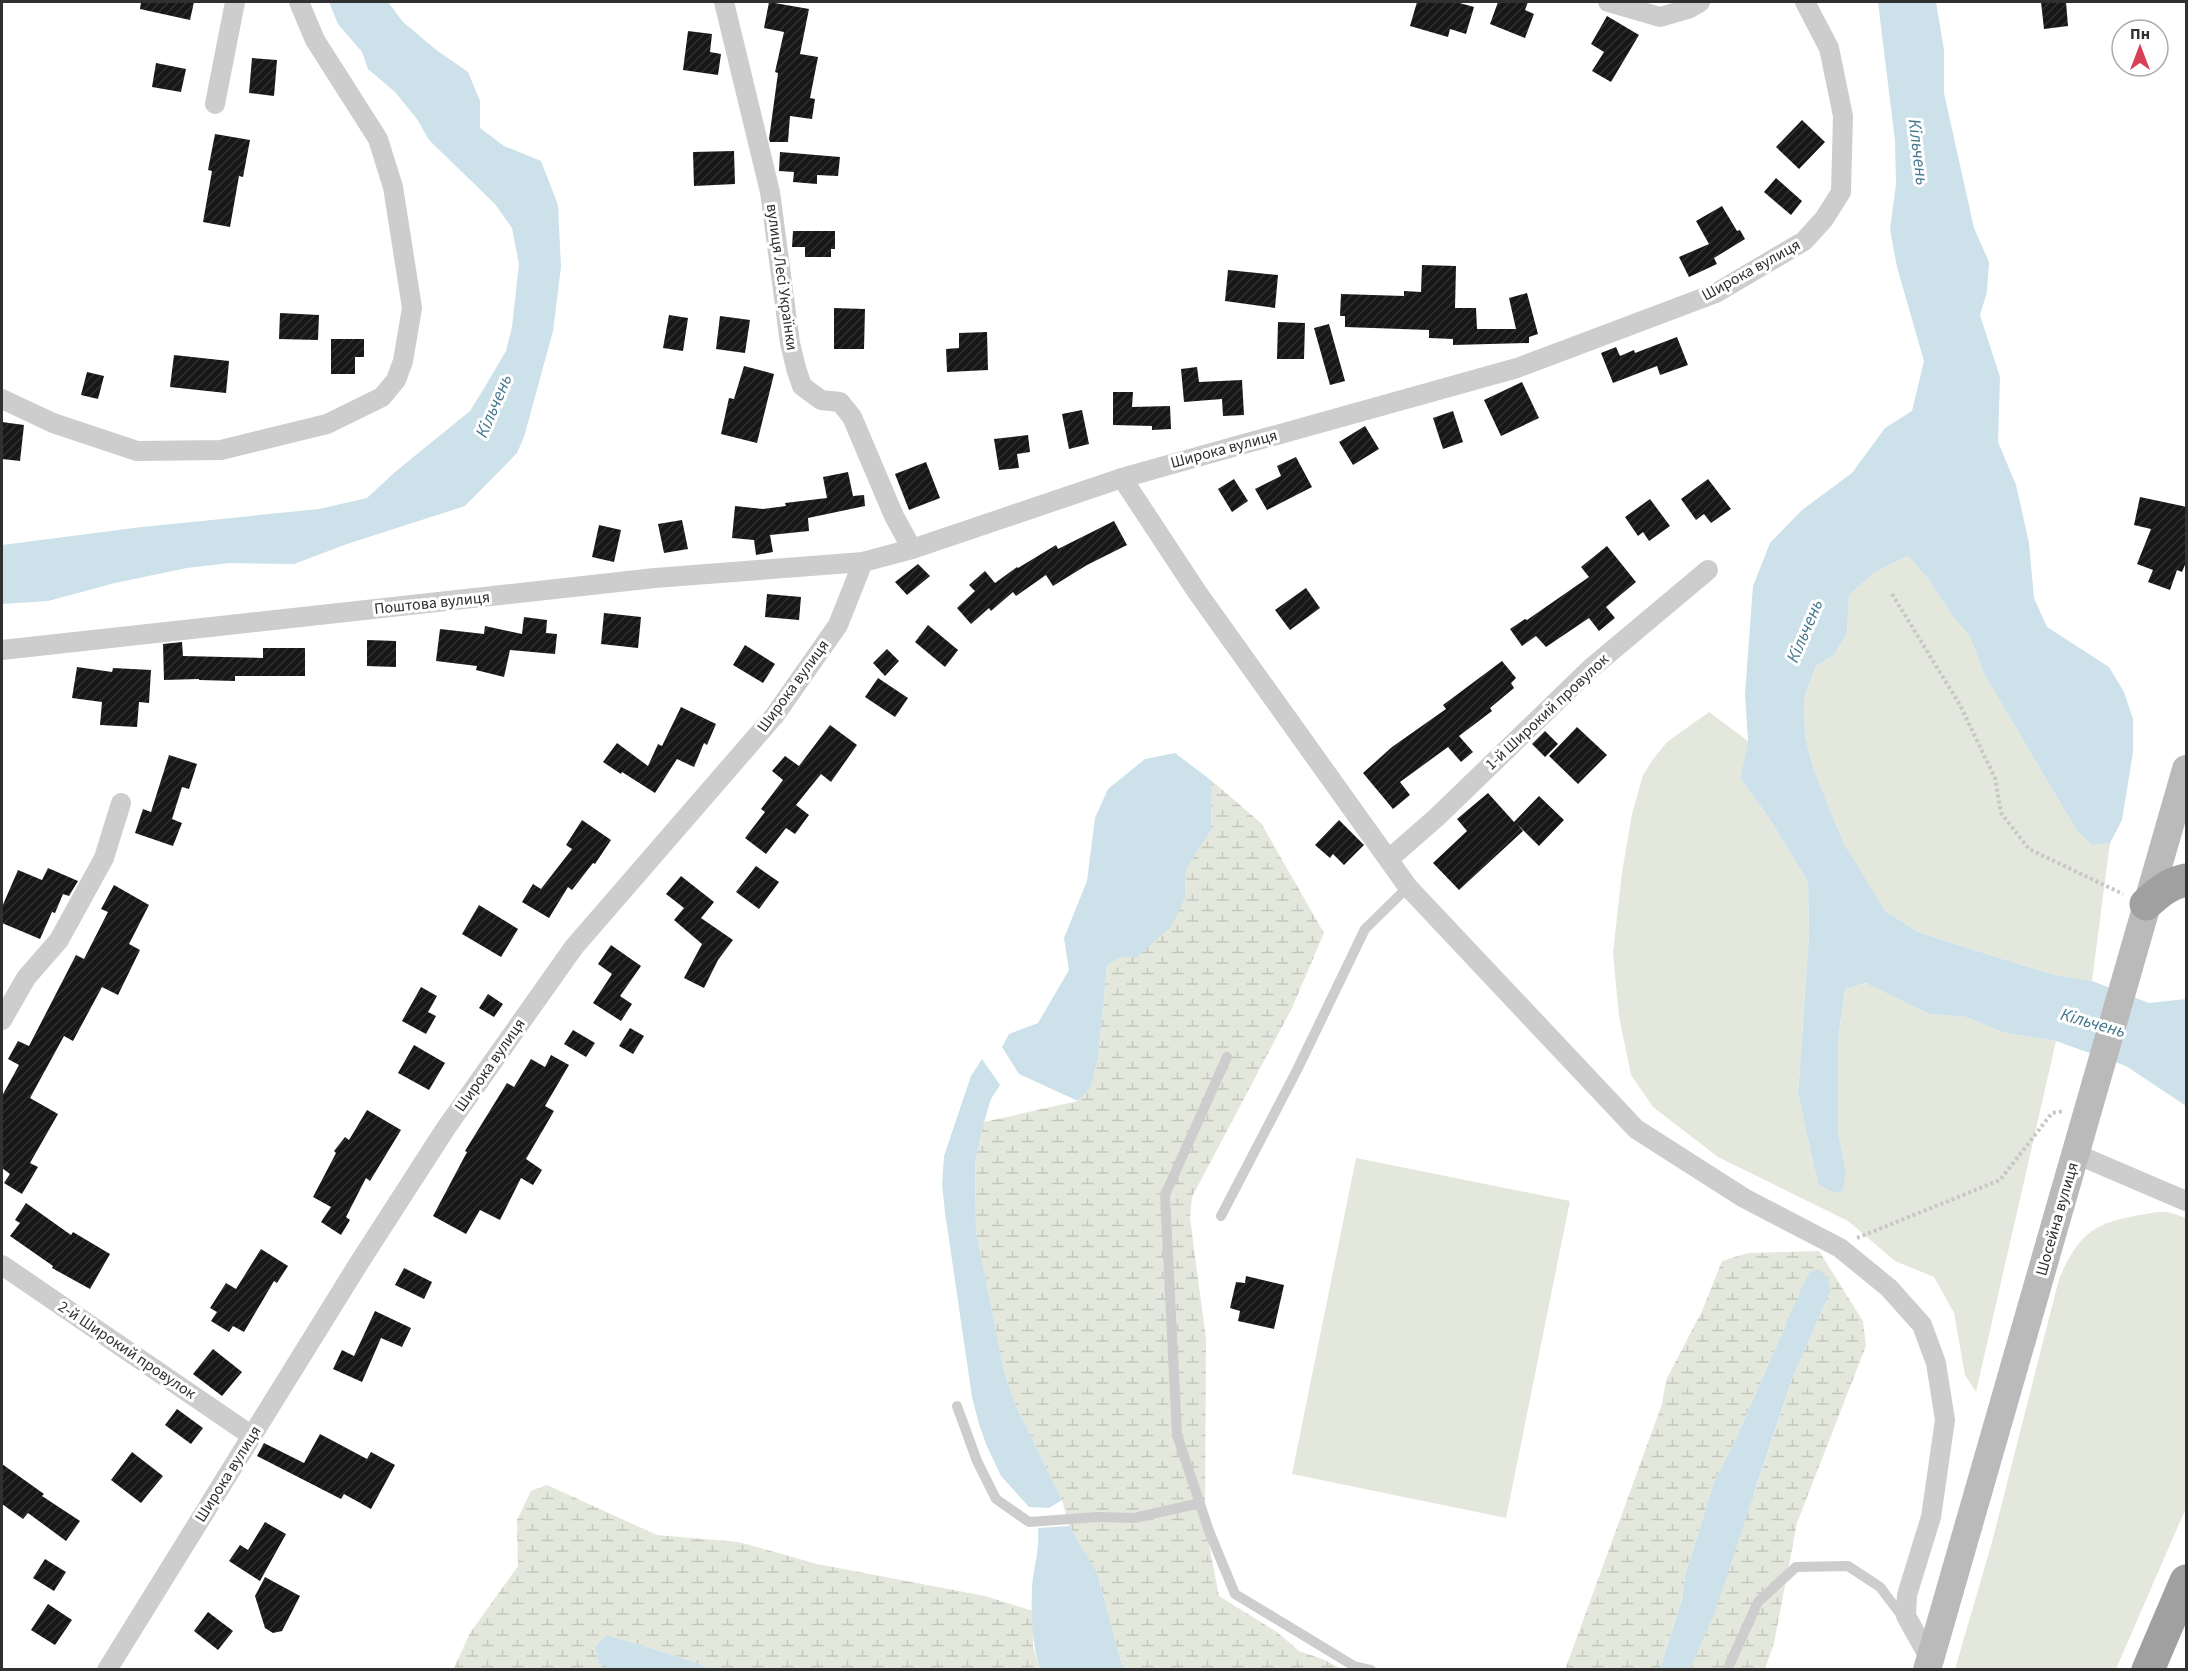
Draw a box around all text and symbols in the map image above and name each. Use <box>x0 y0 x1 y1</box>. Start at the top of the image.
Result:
north arrow <box>2110 18 2170 78</box>
text: Пн <box>2130 23 2150 45</box>
water label: Кільчень <box>1902 118 1934 186</box>
street label: вулиця Лесі Українки <box>761 202 803 352</box>
street label: Широка вулиця <box>1698 234 1804 306</box>
water label: Кільчень <box>470 371 518 441</box>
street label: Широка вулиця <box>1168 424 1280 474</box>
street label: Поштова вулиця <box>373 586 491 620</box>
water label: Кільчень <box>1781 596 1829 666</box>
street label: Широка вулиця <box>752 635 834 737</box>
street label: 1-й Широкий провулок <box>1480 649 1614 775</box>
water label: Кільчень <box>2058 1002 2128 1044</box>
street label: Широка вулиця <box>450 1014 530 1116</box>
street label: Шосейна вулиця <box>2030 1160 2084 1278</box>
street label: 2-й Широкий провулок <box>54 1296 200 1404</box>
street label: Широка вулиця <box>190 1422 266 1526</box>

